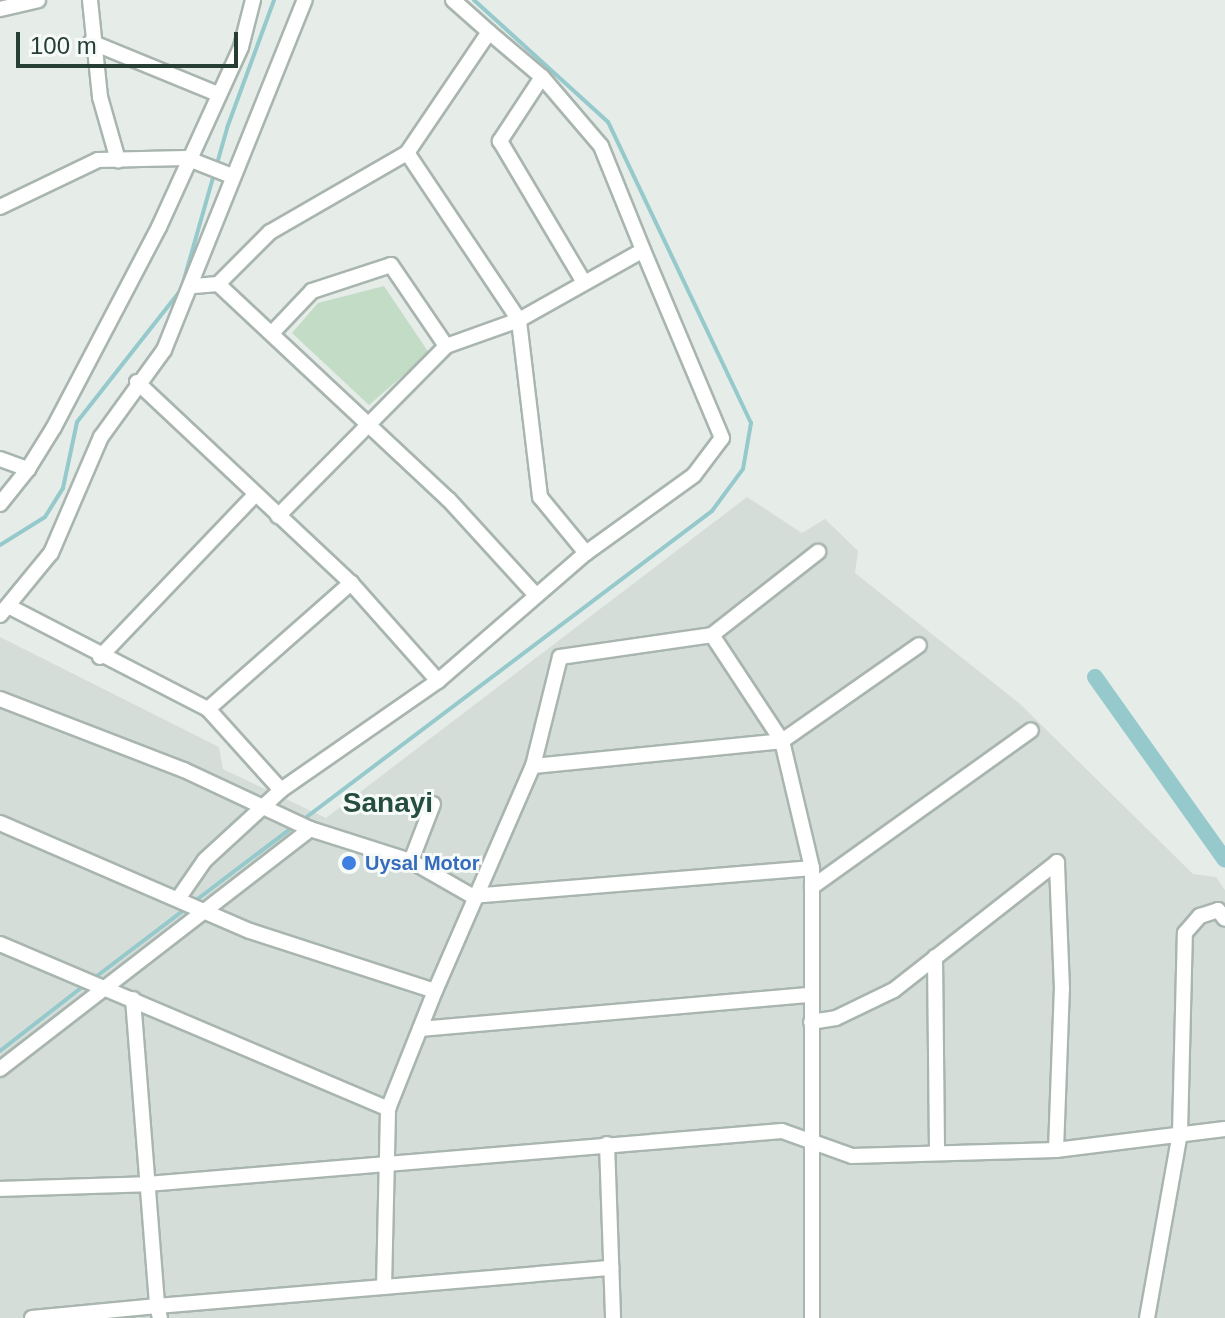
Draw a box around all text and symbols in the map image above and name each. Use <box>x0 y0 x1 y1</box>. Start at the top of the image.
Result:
scale bar <box>20 16 242 66</box>
text: 100 m <box>30 32 97 59</box>
district label: Sanayi <box>343 786 433 820</box>
place label: Uysal Motor <box>365 851 479 875</box>
marker: Uysal Motor <box>340 854 358 872</box>

